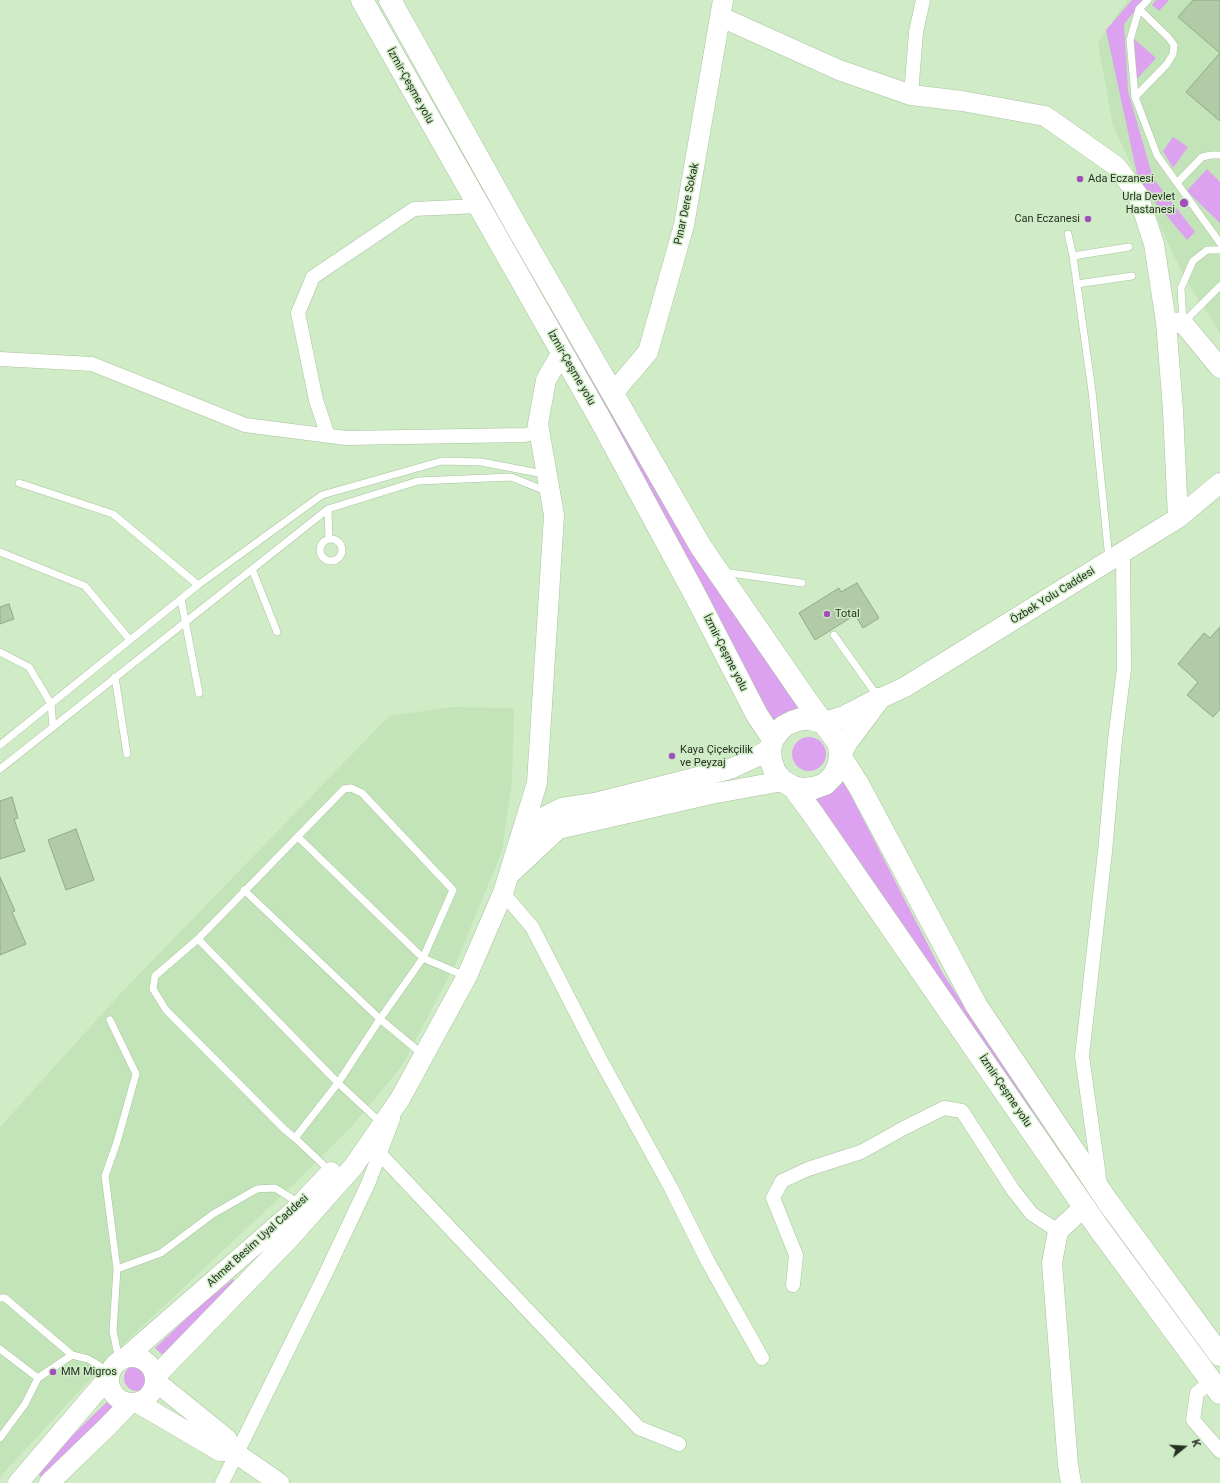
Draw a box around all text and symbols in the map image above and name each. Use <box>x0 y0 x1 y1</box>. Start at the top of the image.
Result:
street label: İzmir-Çeşme yolu <box>384 46 436 126</box>
street label: Pınar Dere Sokak <box>672 162 702 246</box>
place label: Ada Eczanesi <box>1088 172 1154 186</box>
marker: Ada Eczanesi <box>1075 174 1085 184</box>
place label: Urla Devlet Hastanesi <box>1122 190 1175 216</box>
marker: Urla Devlet Hastanesi <box>1178 197 1190 209</box>
place label: Can Eczanesi <box>1014 212 1080 226</box>
marker: Can Eczanesi <box>1083 214 1093 224</box>
street label: İzmir-Çeşme yolu <box>544 328 598 408</box>
street label: Özbek Yolu Caddesi <box>1008 565 1098 627</box>
place label: Total <box>835 607 860 621</box>
marker: Total <box>822 609 832 619</box>
street label: İzmir-Çeşme yolu <box>700 612 750 694</box>
place label: Kaya Çiçekçilik ve Peyzaj <box>680 743 753 769</box>
marker: Kaya Çiçekçilik ve Peyzaj <box>667 751 677 761</box>
street label: İzmir-Çeşme yolu <box>976 1052 1034 1130</box>
street label: Ahmet Besim Uyal Caddesi <box>205 1192 311 1290</box>
place label: MM Migros <box>61 1365 117 1379</box>
marker: MM Migros <box>48 1367 58 1377</box>
north arrow <box>1164 1427 1204 1467</box>
text: K <box>1189 1438 1203 1448</box>

